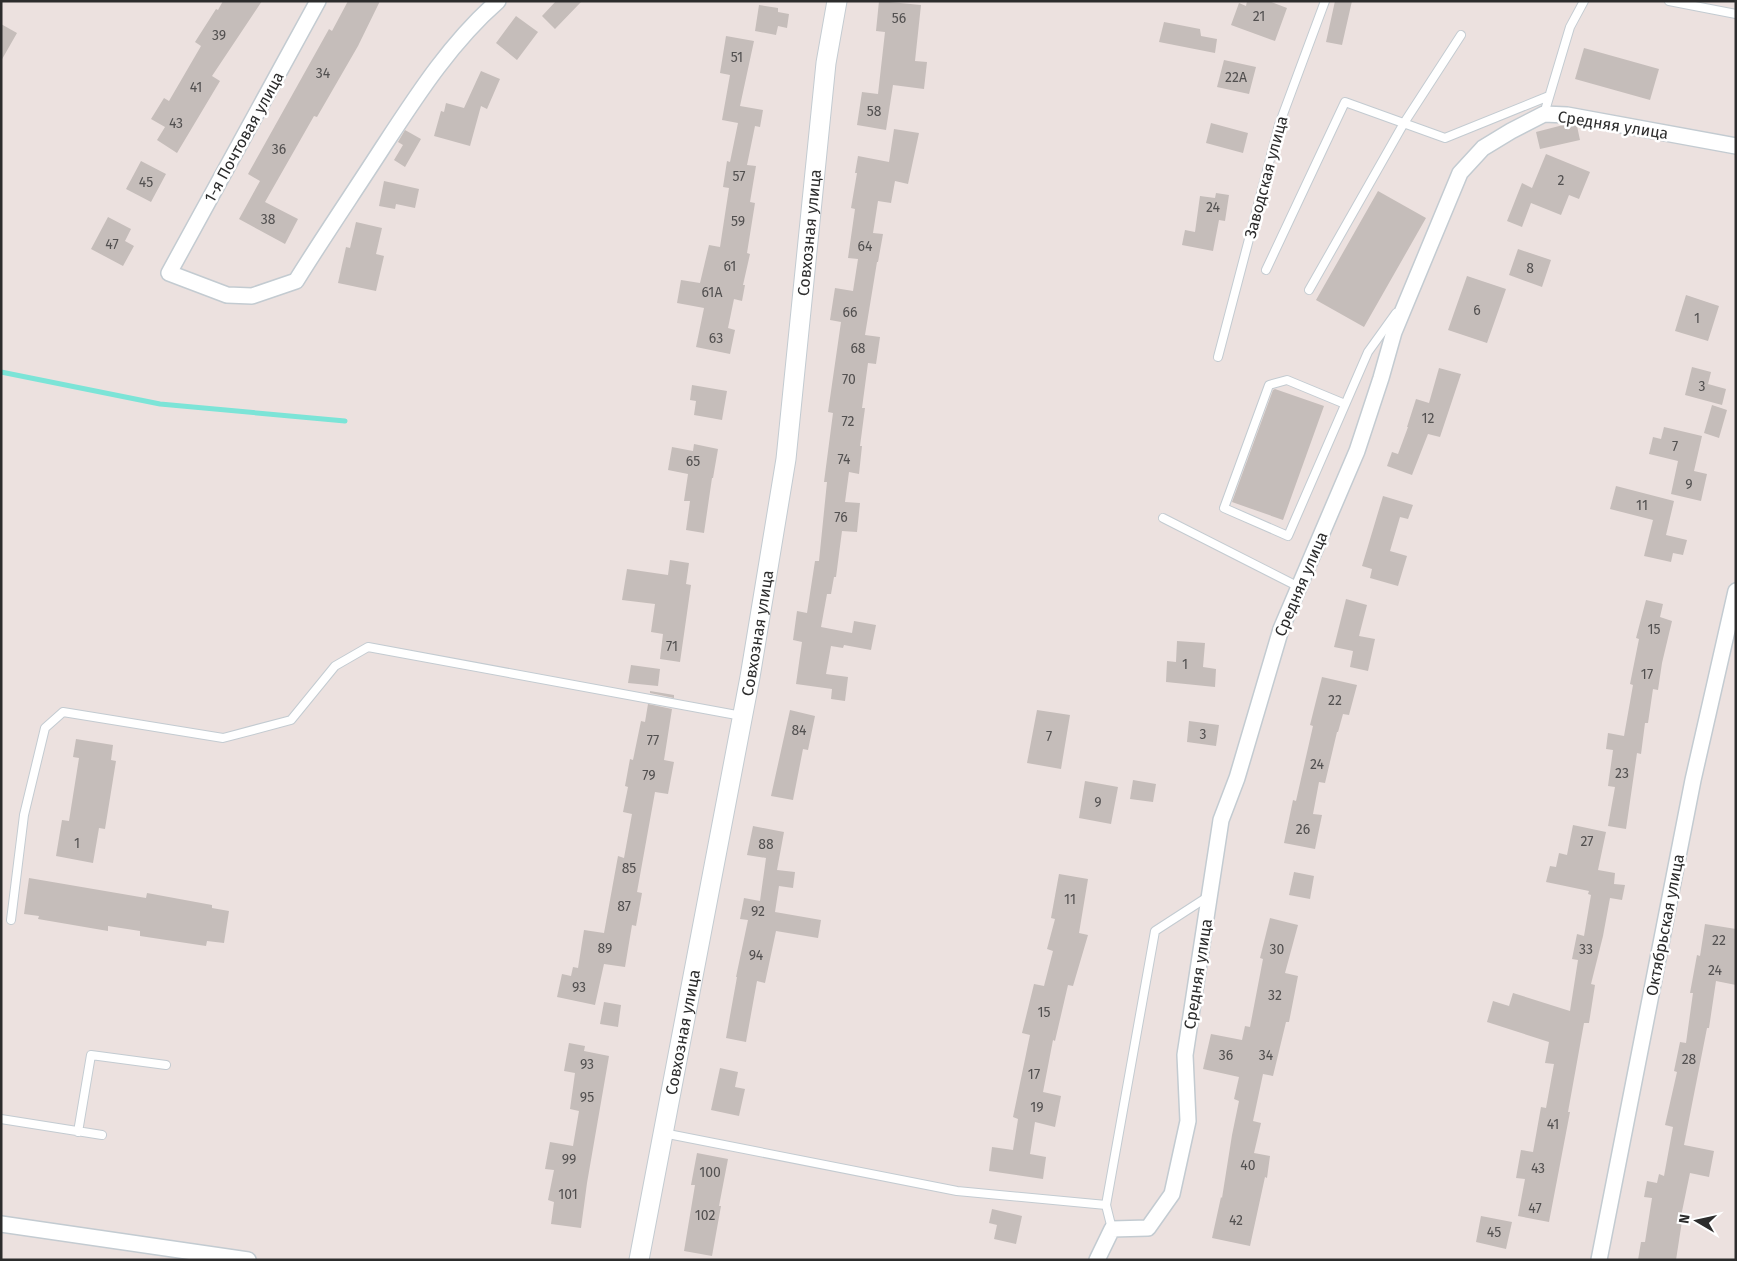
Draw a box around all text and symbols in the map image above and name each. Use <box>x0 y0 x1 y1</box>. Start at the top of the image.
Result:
house number: 21 <box>1253 8 1265 25</box>
house number: 56 <box>892 10 906 27</box>
house number: 39 <box>212 27 226 44</box>
house number: 51 <box>731 49 743 66</box>
house number: 34 <box>316 65 331 82</box>
street label: 1-я Почтовая улица <box>200 68 288 206</box>
house number: 22А <box>1225 69 1247 86</box>
house number: 41 <box>190 79 202 96</box>
house number: 58 <box>867 103 882 120</box>
street label: Средняя улица <box>1556 107 1670 143</box>
street label: Заводская улица <box>1240 114 1292 240</box>
house number: 43 <box>169 115 183 132</box>
house number: 36 <box>272 141 286 158</box>
house number: 57 <box>733 168 745 185</box>
street label: Совхозная улица <box>793 168 825 297</box>
house number: 2 <box>1558 172 1565 189</box>
house number: 45 <box>139 174 153 191</box>
house number: 24 <box>1206 199 1221 216</box>
house number: 38 <box>261 211 276 228</box>
house number: 59 <box>731 213 745 230</box>
house number: 47 <box>105 236 119 253</box>
house number: 64 <box>858 238 873 255</box>
house number: 61 <box>724 258 736 275</box>
house number: 8 <box>1526 260 1534 277</box>
house number: 61А <box>702 284 722 301</box>
house number: 6 <box>1473 302 1481 319</box>
house number: 66 <box>843 304 857 321</box>
house number: 1 <box>1694 310 1700 327</box>
house number: 63 <box>709 330 723 347</box>
house number: 68 <box>850 340 866 357</box>
house number: 70 <box>842 371 856 388</box>
house number: 3 <box>1699 378 1706 395</box>
house number: 12 <box>1422 410 1435 427</box>
house number: 72 <box>842 413 855 430</box>
house number: 7 <box>1672 438 1678 455</box>
house number: 74 <box>837 451 851 468</box>
house number: 65 <box>686 453 700 470</box>
house number: 9 <box>1685 476 1693 493</box>
house number: 11 <box>1636 497 1648 514</box>
house number: 76 <box>834 509 848 526</box>
street label: Средняя улица <box>1270 529 1332 639</box>
street label: Совхозная улица <box>737 569 777 698</box>
house number: 15 <box>1647 621 1661 638</box>
house number: 71 <box>666 638 678 655</box>
house number: 1 <box>1182 656 1188 673</box>
house number: 17 <box>1641 666 1653 683</box>
house number: 22 <box>1328 692 1342 709</box>
house number: 84 <box>791 722 807 739</box>
house number: 3 <box>1200 726 1207 743</box>
house number: 7 <box>1046 728 1052 745</box>
house number: 77 <box>647 732 659 749</box>
house number: 24 <box>1310 756 1325 773</box>
house number: 23 <box>1615 765 1629 782</box>
house number: 79 <box>642 767 656 784</box>
house number: 9 <box>1094 794 1102 811</box>
house number: 26 <box>1296 821 1310 838</box>
house number: 27 <box>1580 833 1594 850</box>
house number: 1 <box>74 835 80 852</box>
house number: 88 <box>758 836 774 853</box>
street label: Октябрьская улица <box>1642 852 1688 998</box>
house number: 85 <box>622 860 636 877</box>
house number: 11 <box>1064 891 1076 908</box>
house number: 87 <box>617 898 631 915</box>
house number: 92 <box>751 903 765 920</box>
street label: Средняя улица <box>1180 917 1216 1031</box>
house number: 22 <box>1712 932 1726 949</box>
house number: 89 <box>598 940 612 957</box>
house number: 30 <box>1270 941 1285 958</box>
house number: 33 <box>1579 941 1593 958</box>
house number: 94 <box>749 947 764 964</box>
house number: 24 <box>1708 962 1723 979</box>
street label: Совхозная улица <box>661 968 704 1096</box>
house number: 93 <box>572 979 586 996</box>
house number: 32 <box>1268 987 1282 1004</box>
house number: 15 <box>1037 1004 1051 1021</box>
house number: 36 <box>1219 1047 1233 1064</box>
house number: 34 <box>1259 1047 1274 1064</box>
house number: 28 <box>1682 1051 1697 1068</box>
house number: 93 <box>580 1056 594 1073</box>
house number: 17 <box>1028 1066 1040 1083</box>
house number: 95 <box>580 1089 594 1106</box>
house number: 19 <box>1030 1099 1044 1116</box>
house number: 41 <box>1547 1116 1559 1133</box>
house number: 99 <box>562 1151 576 1168</box>
house number: 40 <box>1240 1157 1256 1174</box>
house number: 43 <box>1531 1160 1545 1177</box>
house number: 100 <box>699 1164 721 1181</box>
house number: 101 <box>558 1186 578 1203</box>
north arrow <box>1672 1196 1722 1246</box>
house number: 47 <box>1528 1200 1542 1217</box>
house number: 102 <box>695 1207 715 1224</box>
house number: 42 <box>1229 1212 1243 1229</box>
text: N <box>1676 1213 1694 1225</box>
house number: 45 <box>1487 1224 1501 1241</box>

